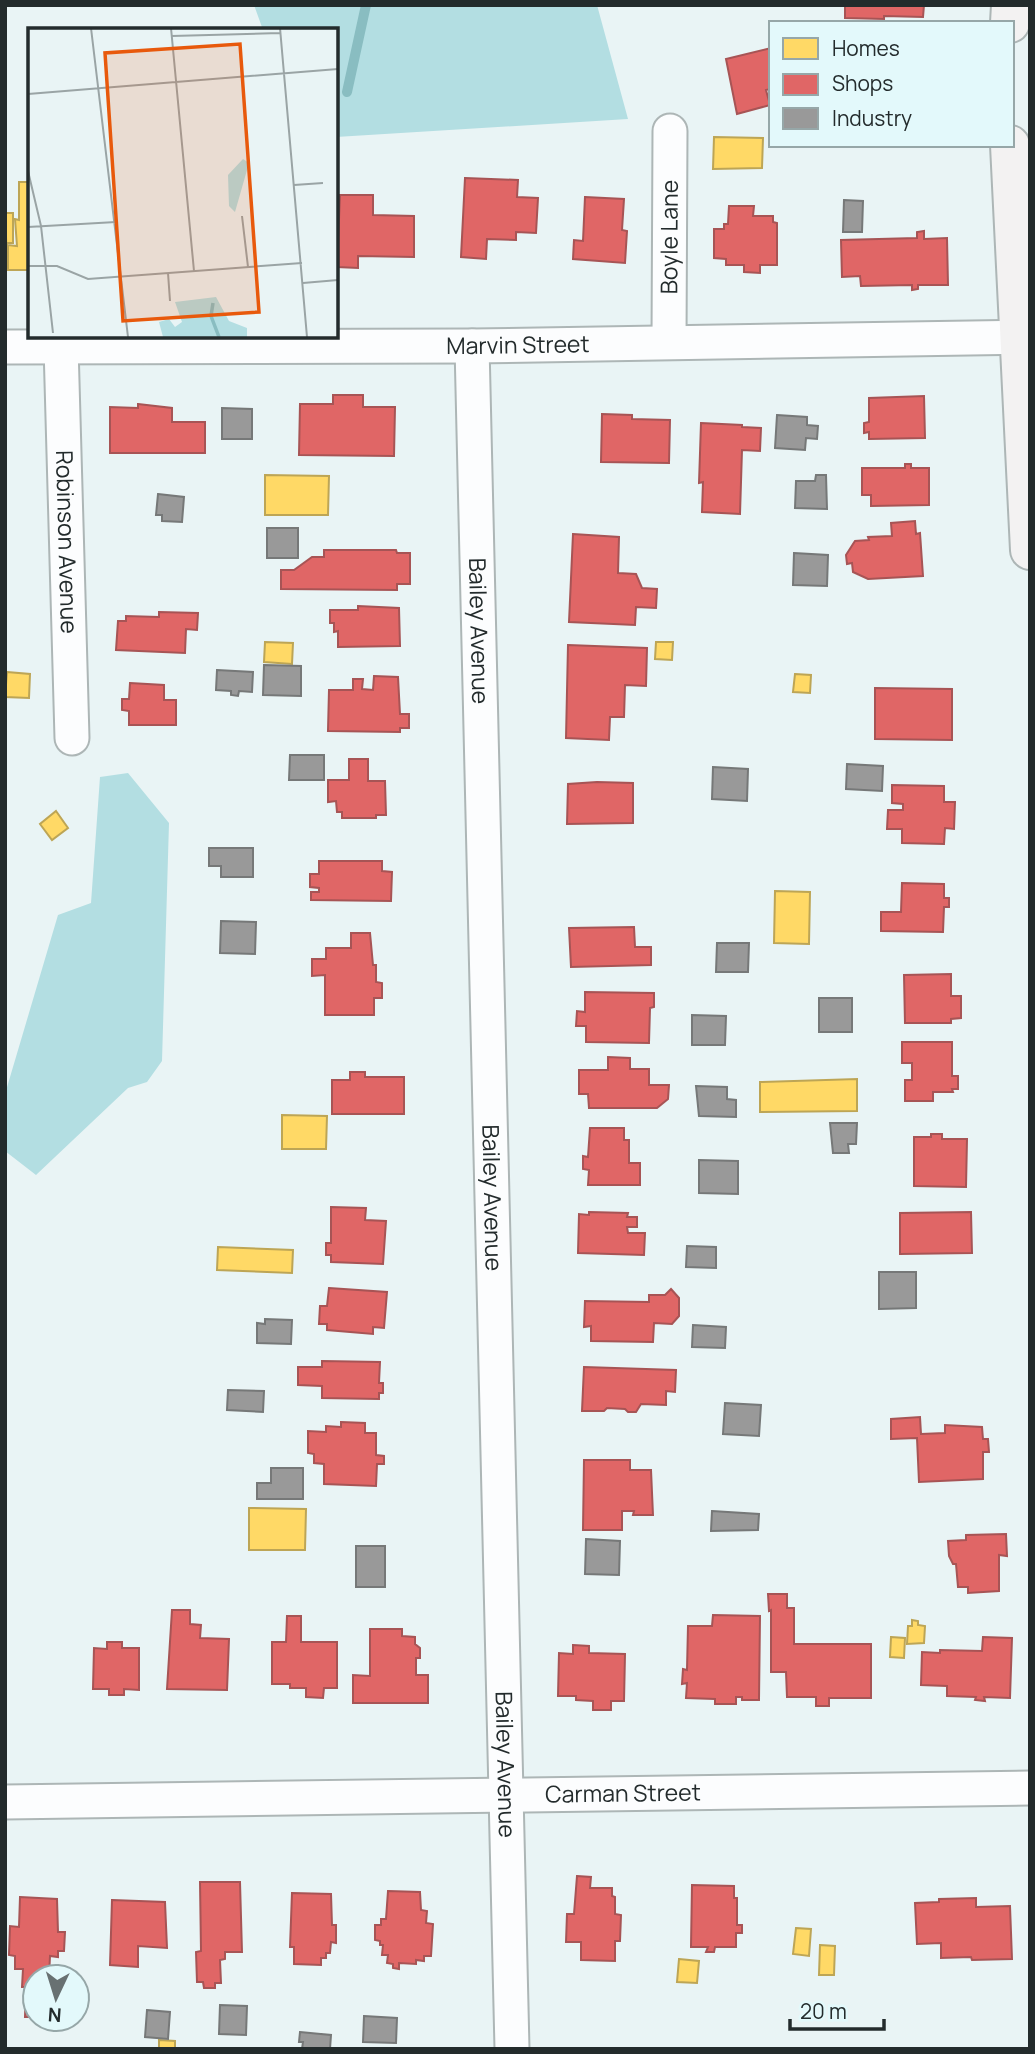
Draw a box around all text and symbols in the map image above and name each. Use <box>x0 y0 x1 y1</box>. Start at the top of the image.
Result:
legend <box>769 21 1014 147</box>
inset map <box>28 28 338 338</box>
text: Homes <box>832 34 900 62</box>
text: Shops <box>832 69 893 97</box>
text: Industry <box>832 104 912 132</box>
street label: Boyle Lane <box>652 180 685 294</box>
street label: Marvin Street <box>446 327 590 361</box>
street label: Robinson Avenue <box>49 450 86 634</box>
street label: Bailey Avenue <box>462 557 497 704</box>
street label: Bailey Avenue <box>475 1124 511 1271</box>
street label: Bailey Avenue <box>489 1691 524 1838</box>
street label: Carman Street <box>545 1775 701 1810</box>
north arrow <box>21 1963 91 2033</box>
scale bar <box>790 1988 884 2032</box>
text: 20 m <box>800 1997 847 2025</box>
text: N <box>47 2002 63 2028</box>

